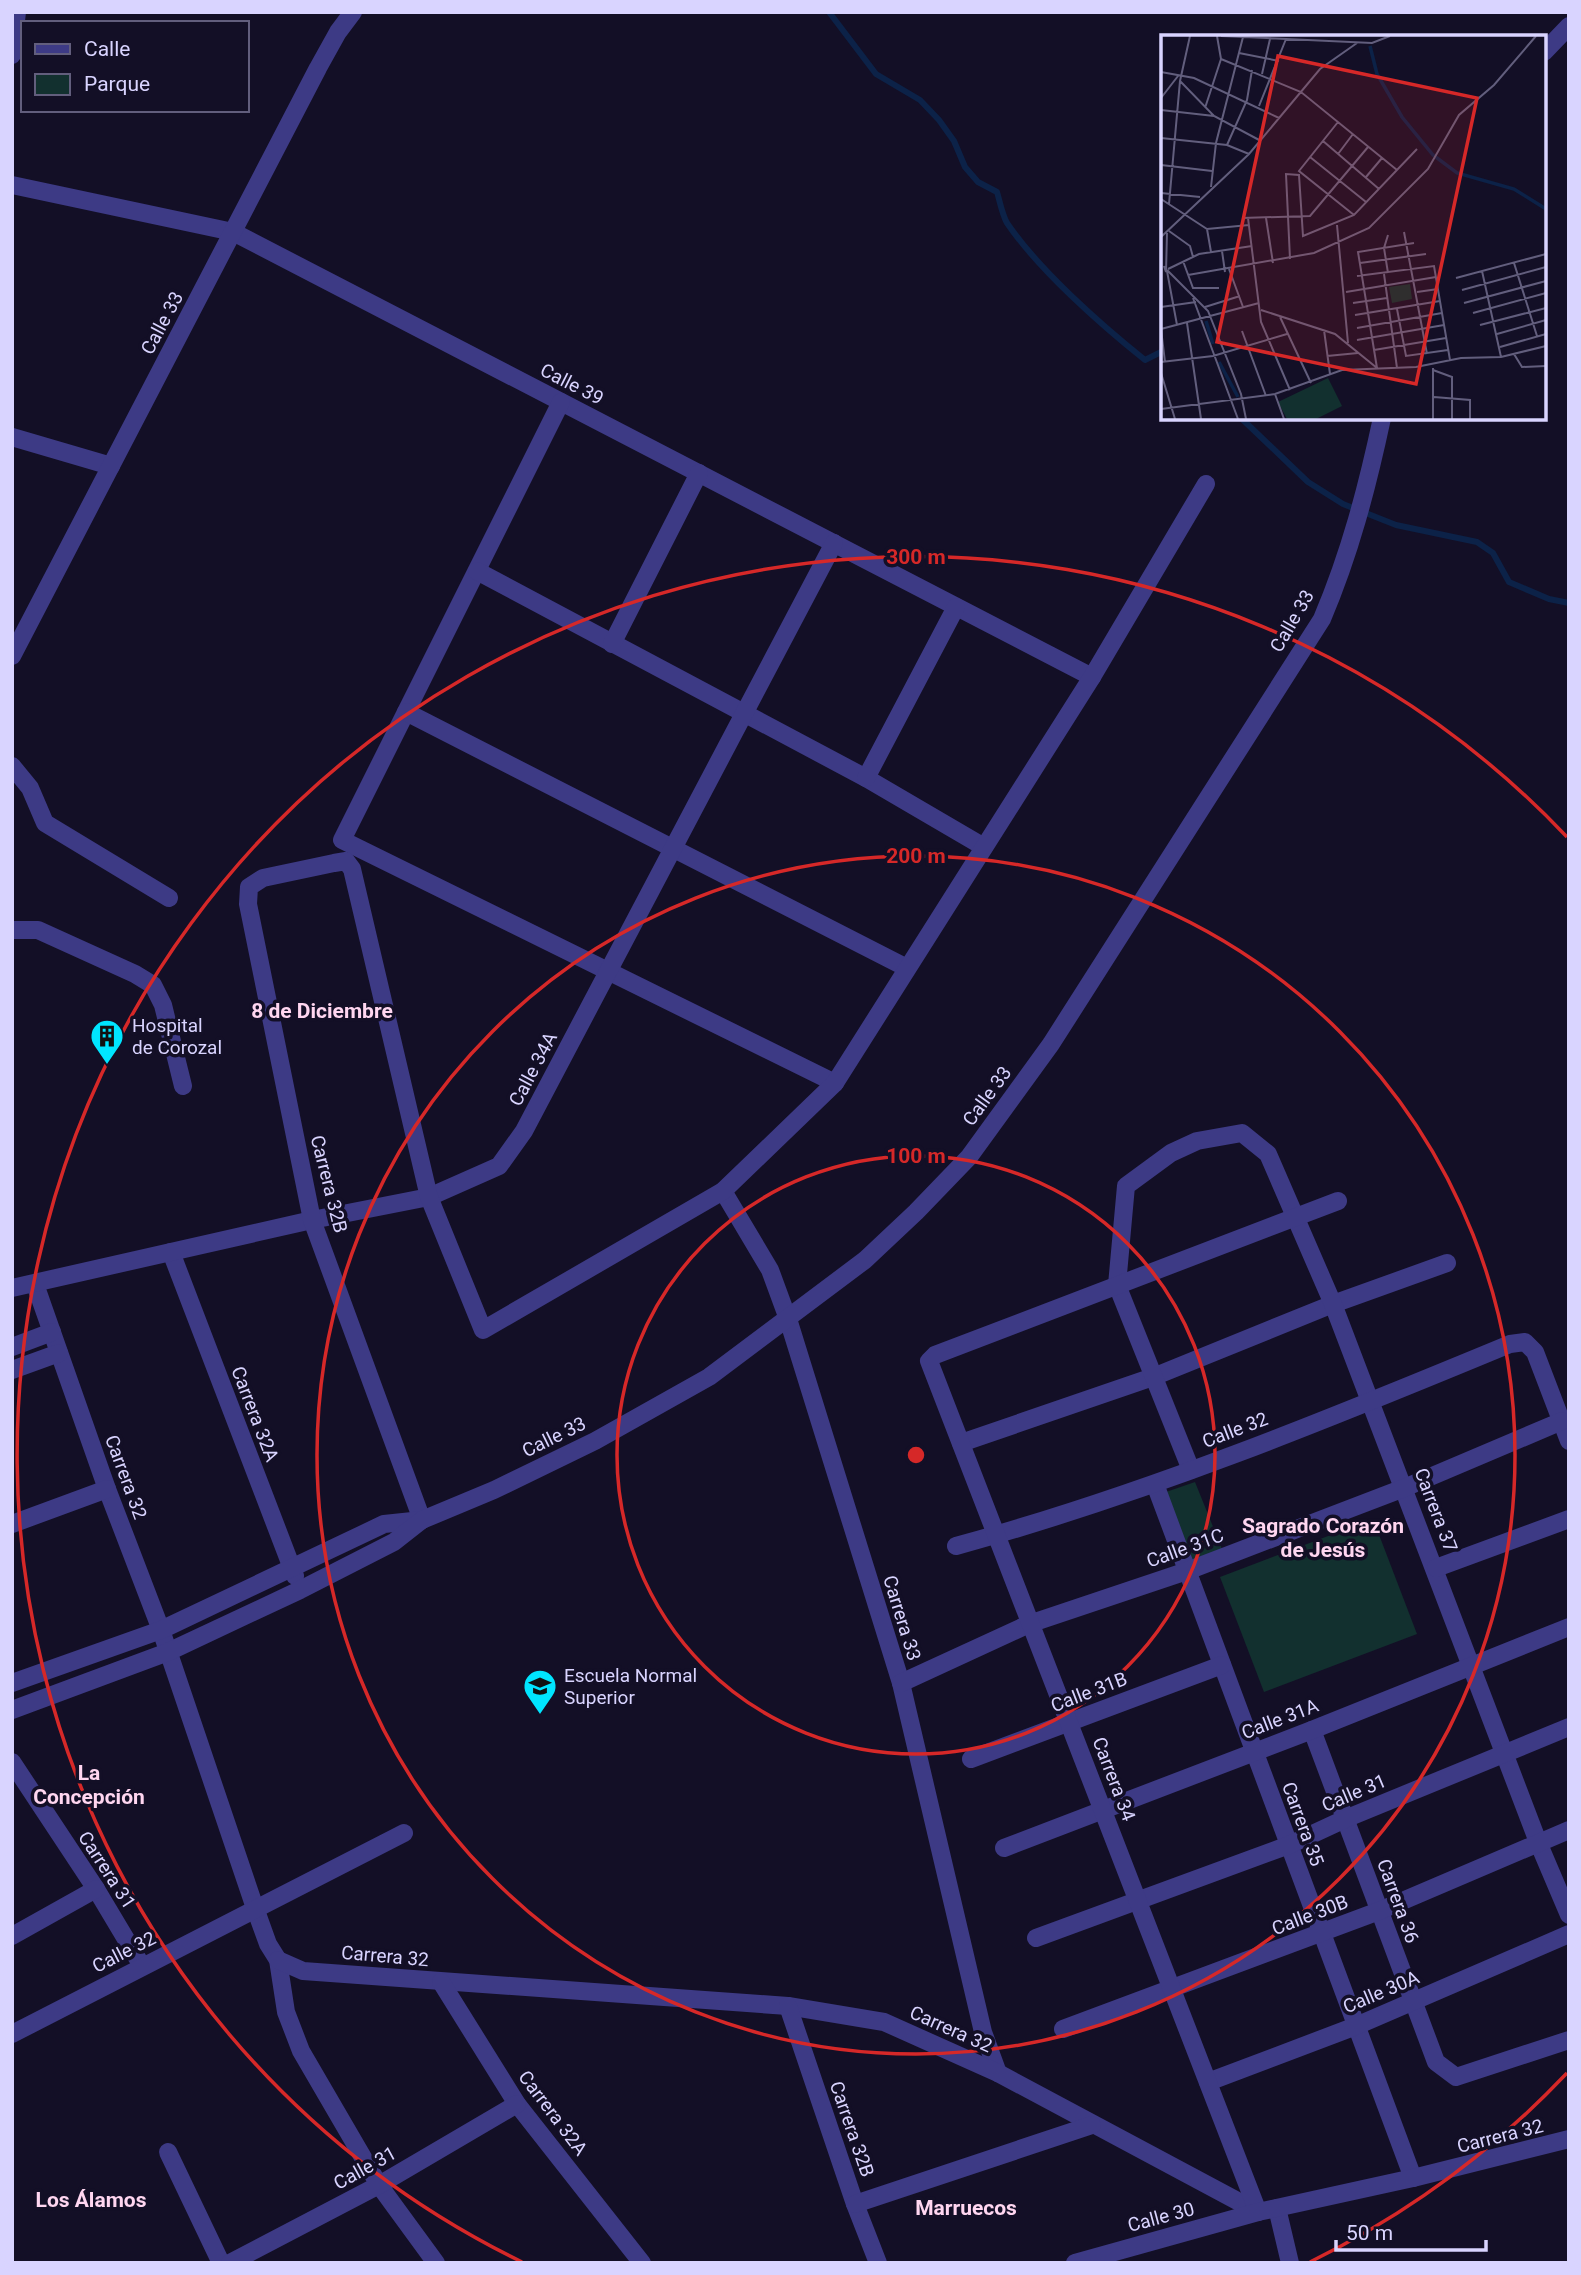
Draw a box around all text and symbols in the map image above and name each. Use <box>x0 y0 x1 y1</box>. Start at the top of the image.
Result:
legend <box>21 21 248 112</box>
inset map <box>1161 35 1546 420</box>
text: Calle <box>84 37 130 61</box>
text: Parque <box>84 72 150 96</box>
street label: Calle 33 <box>136 288 188 358</box>
street label: Calle 39 <box>536 358 608 410</box>
text: 300 m <box>886 545 946 569</box>
street label: Calle 33 <box>1265 586 1319 656</box>
text: 200 m <box>886 844 946 868</box>
district label: 8 de Diciembre <box>251 999 393 1023</box>
place label: Hospital de Corozal <box>132 1014 222 1059</box>
building icon: Hospital de Corozal <box>88 1017 126 1066</box>
street label: Calle 34A <box>504 1028 562 1110</box>
street label: Calle 33 <box>958 1062 1016 1130</box>
street label: Carrera 32B <box>306 1133 352 1235</box>
text: 100 m <box>886 1144 946 1168</box>
street label: Carrera 32A <box>226 1363 284 1466</box>
street label: Calle 32 <box>1199 1407 1271 1453</box>
street label: Calle 33 <box>518 1412 590 1462</box>
street label: Carrera 32 <box>100 1432 152 1522</box>
centre of rings <box>904 1443 928 1467</box>
street label: Carrera 37 <box>1410 1465 1462 1555</box>
district label: Sagrado Corazón de Jesús <box>1242 1514 1404 1562</box>
street label: Calle 31C <box>1143 1523 1227 1573</box>
street label: Carrera 33 <box>878 1573 926 1663</box>
place label: Escuela Normal Superior <box>564 1664 697 1709</box>
school or university icon: Escuela Normal Superior <box>521 1667 559 1716</box>
street label: Calle 31B <box>1048 1667 1130 1717</box>
street label: Calle 31A <box>1238 1694 1322 1744</box>
street label: Carrera 34 <box>1088 1734 1141 1824</box>
district label: La Concepción <box>33 1761 145 1809</box>
street label: Calle 31 <box>1318 1769 1390 1817</box>
street label: Carrera 35 <box>1277 1779 1329 1869</box>
street label: Carrera 31 <box>73 1827 141 1913</box>
street label: Carrera 36 <box>1372 1856 1424 1946</box>
street label: Calle 30B <box>1269 1890 1351 1940</box>
street label: Calle 32 <box>88 1926 160 1978</box>
street label: Carrera 32 <box>340 1941 430 1971</box>
street label: Calle 30A <box>1339 1965 1423 2018</box>
street label: Carrera 32 <box>906 2001 996 2057</box>
street label: Carrera 32A <box>514 2066 593 2160</box>
street label: Carrera 32B <box>825 2078 879 2180</box>
street label: Carrera 32 <box>1455 2114 1545 2158</box>
street label: Calle 31 <box>330 2141 400 2195</box>
district label: Los Álamos <box>36 2188 147 2212</box>
district label: Marruecos <box>915 2196 1017 2220</box>
street label: Calle 30 <box>1125 2197 1197 2237</box>
scale bar <box>1336 2208 1486 2252</box>
text: 50 m <box>1346 2221 1393 2245</box>

